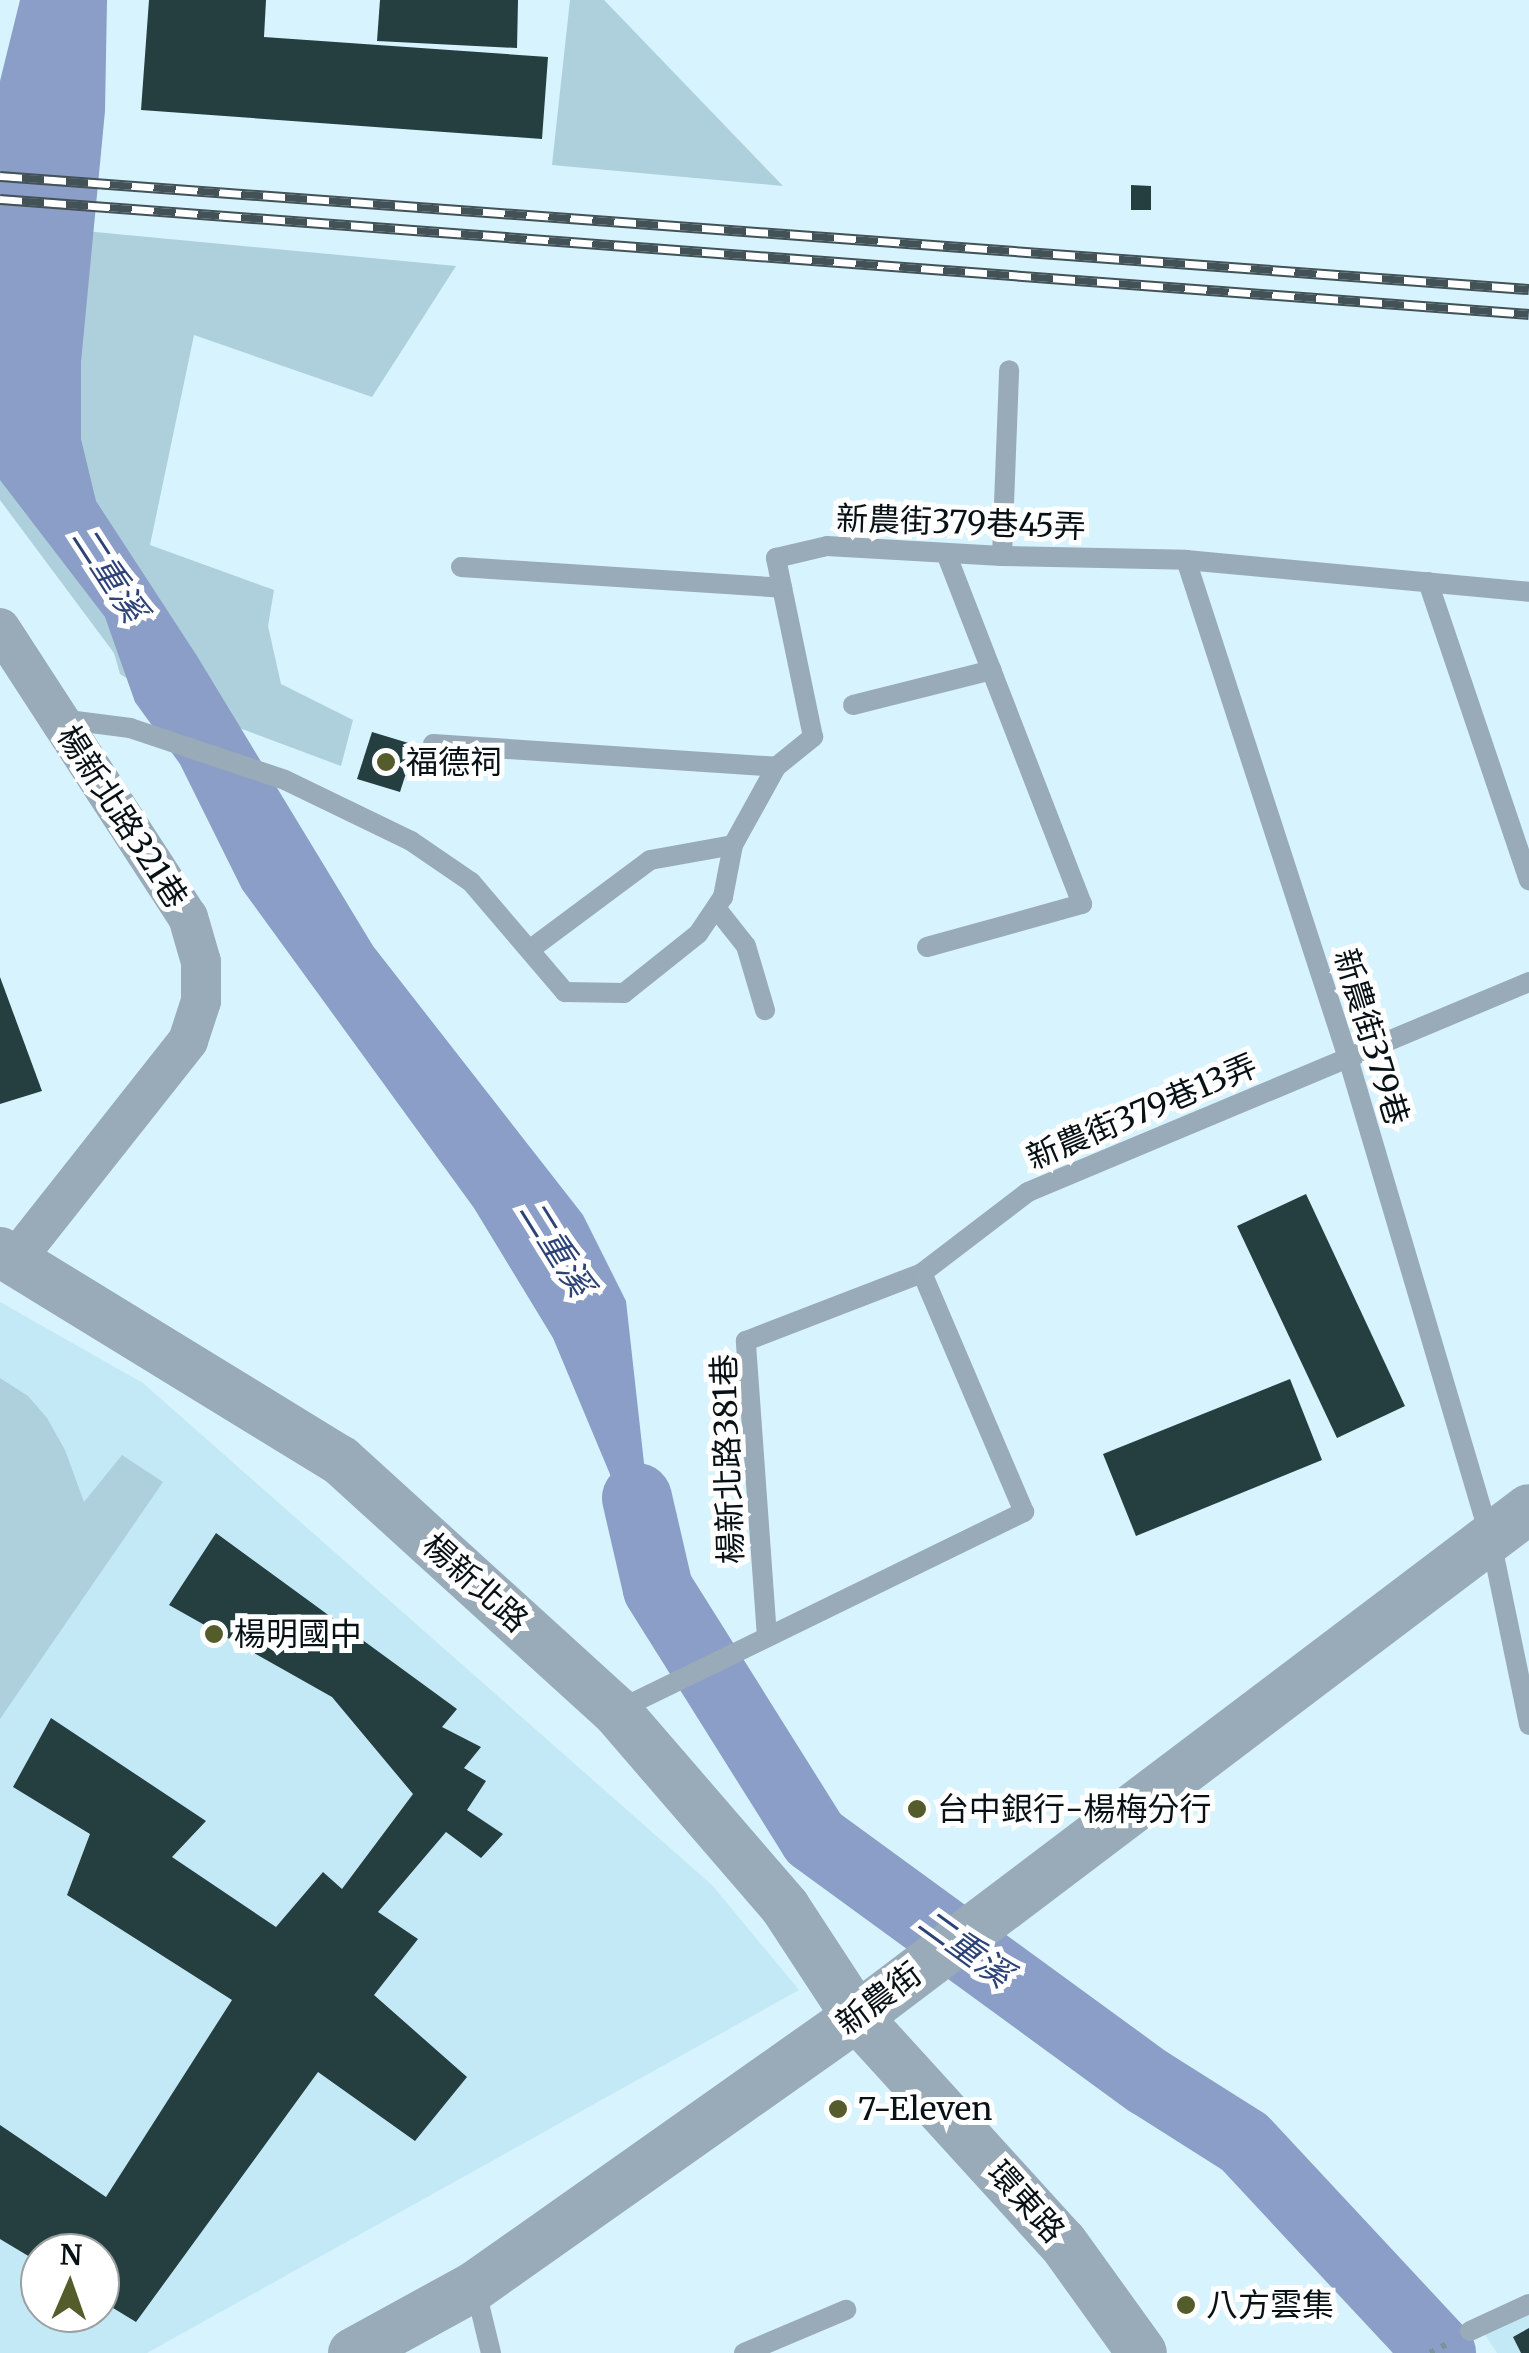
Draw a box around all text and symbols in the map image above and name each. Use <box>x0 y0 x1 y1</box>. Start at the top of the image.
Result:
street label: 新農街379巷45弄 <box>835 499 1087 547</box>
water label: 二重溪 <box>63 519 155 629</box>
street label: 楊新北路321巷 <box>49 719 195 915</box>
place label: 福德祠 <box>406 743 502 781</box>
marker: 福德祠 <box>375 751 397 773</box>
street label: 新農街379巷 <box>1326 944 1416 1130</box>
street label: 新農街379巷13弄 <box>1021 1046 1263 1178</box>
water label: 二重溪 <box>510 1192 602 1304</box>
street label: 楊新北路381巷 <box>705 1353 751 1565</box>
street label: 楊新北路 <box>415 1526 535 1640</box>
place label: 楊明國中 <box>234 1615 362 1653</box>
marker: 楊明國中 <box>203 1623 225 1645</box>
place label: 台中銀行-楊梅分行 <box>937 1790 1212 1828</box>
marker: 台中銀行-楊梅分行 <box>906 1798 928 1820</box>
water label: 二重溪 <box>910 1900 1020 1996</box>
street label: 新農街 <box>829 1955 929 2043</box>
place label: 7-Eleven <box>858 2090 992 2128</box>
marker: 7-Eleven <box>827 2098 849 2120</box>
street label: 環東路 <box>980 2153 1072 2251</box>
north arrow <box>20 2233 120 2333</box>
text: N <box>59 2237 83 2273</box>
place label: 八方雲集 <box>1206 2286 1334 2324</box>
marker: 八方雲集 <box>1175 2294 1197 2316</box>

